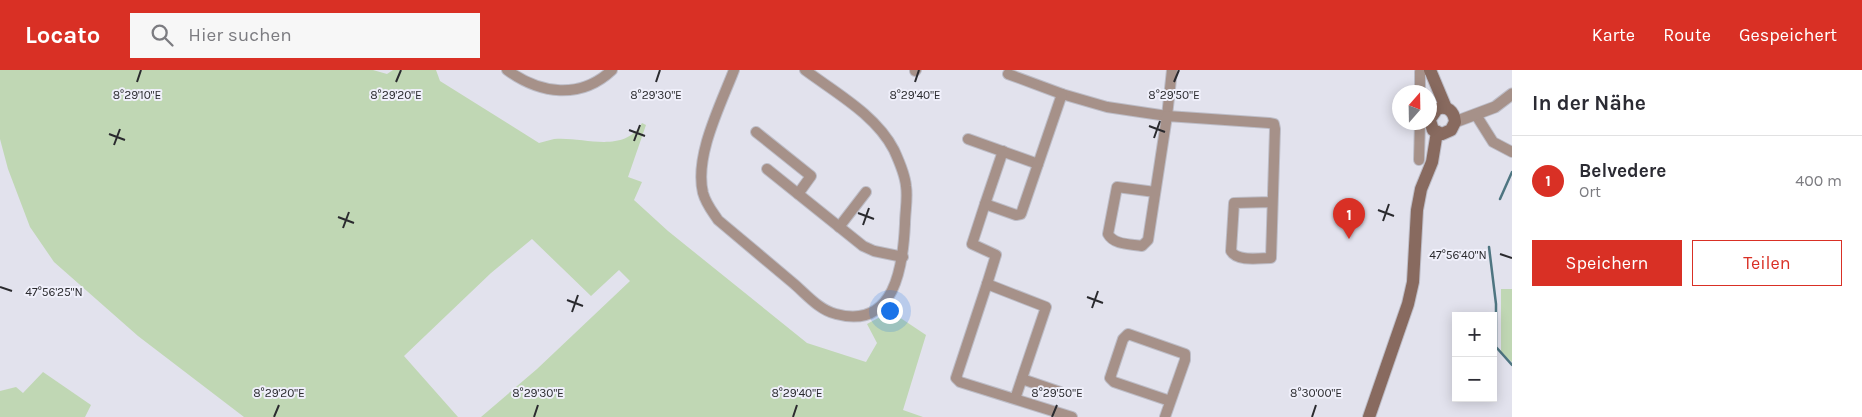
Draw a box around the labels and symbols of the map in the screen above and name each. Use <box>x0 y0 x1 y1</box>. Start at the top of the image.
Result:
north arrow <box>1392 85 1437 130</box>
text: 8°29'10"E <box>113 88 161 102</box>
text: 8°29'20"E <box>370 88 422 102</box>
text: 8°29'30"E <box>630 88 682 102</box>
text: 8°29'40"E <box>889 88 941 102</box>
text: 8°29'50"E <box>1148 88 1200 102</box>
pin: 1 <box>1333 198 1365 239</box>
text: 47°56'40"N <box>1429 248 1487 262</box>
text: 47°56'25"N <box>25 285 83 299</box>
your location <box>877 298 903 324</box>
text: 8°29'20"E <box>253 386 305 400</box>
text: 8°29'30"E <box>512 386 564 400</box>
text: 8°29'40"E <box>771 386 823 400</box>
text: 8°29'50"E <box>1031 386 1083 400</box>
text: 8°30'00"E <box>1290 386 1342 400</box>

